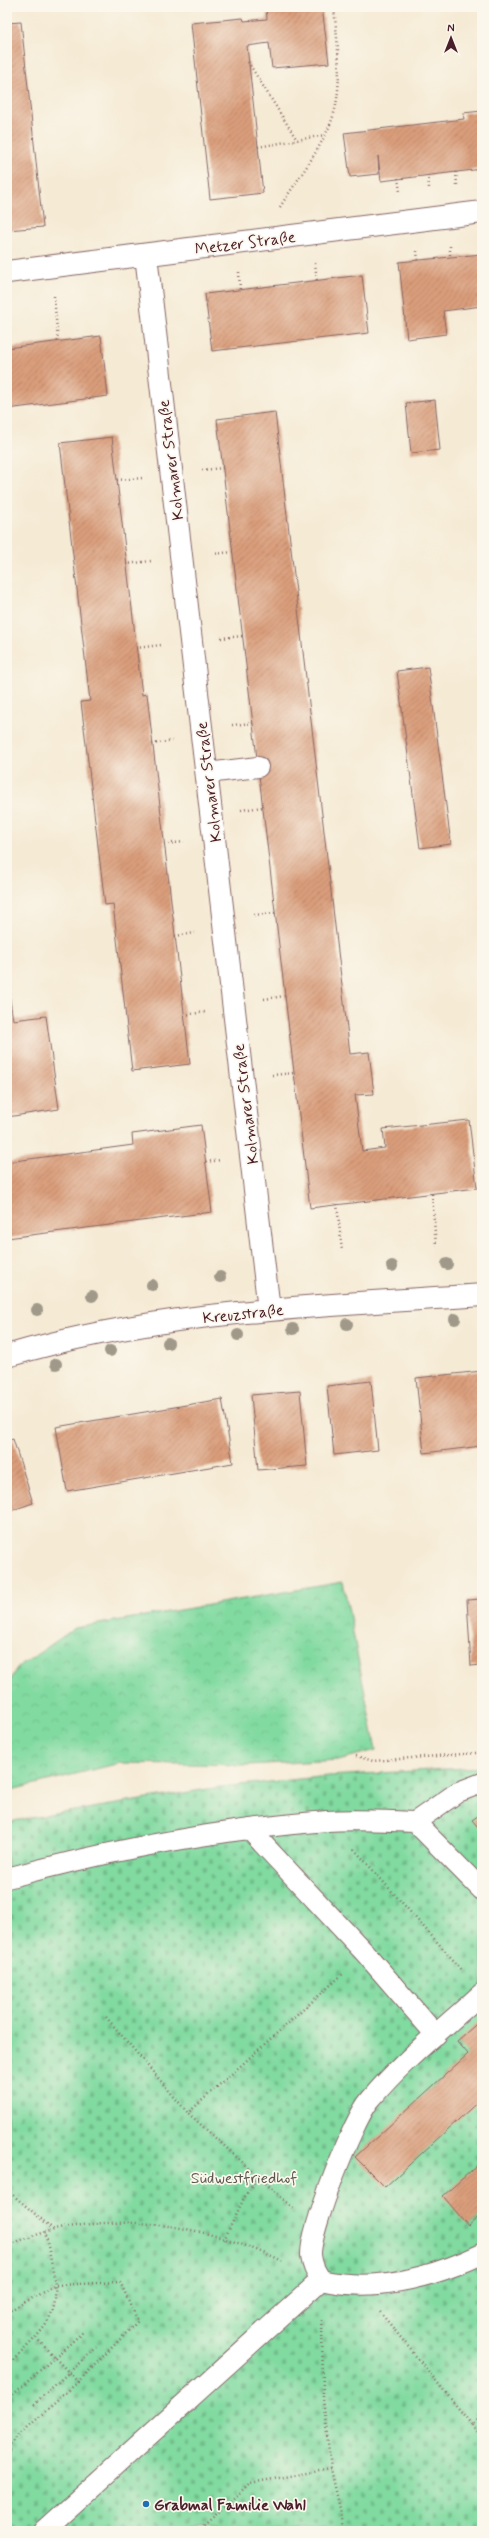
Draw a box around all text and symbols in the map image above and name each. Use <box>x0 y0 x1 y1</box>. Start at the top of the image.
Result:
north arrow <box>431 18 471 58</box>
text: N <box>447 22 455 36</box>
street label: Metzer Straße <box>194 227 297 260</box>
street label: Kolmarer Straße <box>154 398 189 521</box>
street label: Kolmarer Straße <box>192 720 227 843</box>
street label: Kolmarer Straße <box>229 1042 264 1165</box>
street label: Kreuzstraße <box>202 1300 285 1329</box>
park label: Südwestfriedhof <box>191 2168 297 2189</box>
place label: Grabmal Familie Wahl <box>154 2495 306 2516</box>
marker: Grabmal Familie Wahl <box>141 2499 151 2509</box>

